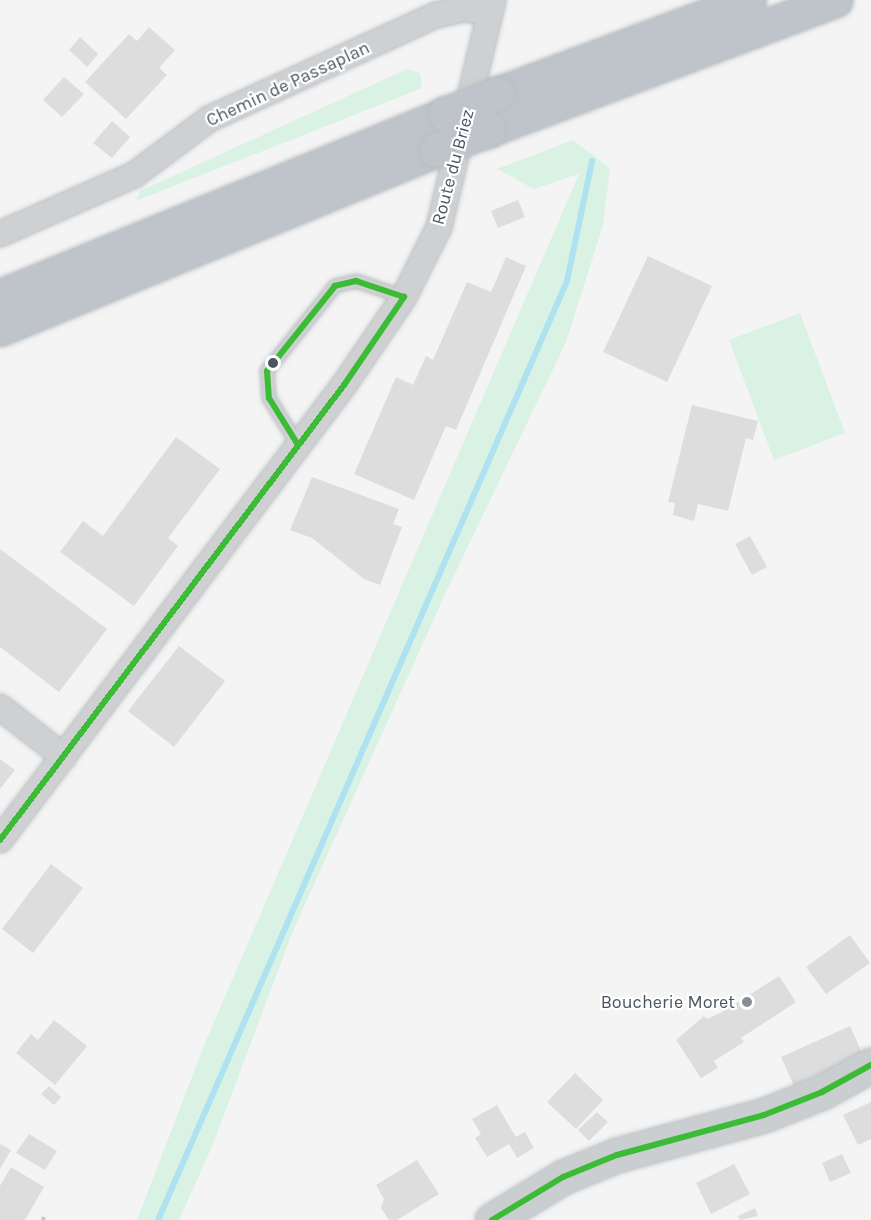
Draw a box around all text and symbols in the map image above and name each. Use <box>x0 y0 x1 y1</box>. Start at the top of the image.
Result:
street label: Chemin de Passaplan <box>203 37 373 131</box>
street label: Route du Briez <box>427 107 479 227</box>
unlabelled marker <box>267 357 279 369</box>
place label: Boucherie Moret <box>601 991 735 1013</box>
marker: Boucherie Moret <box>740 995 754 1009</box>

